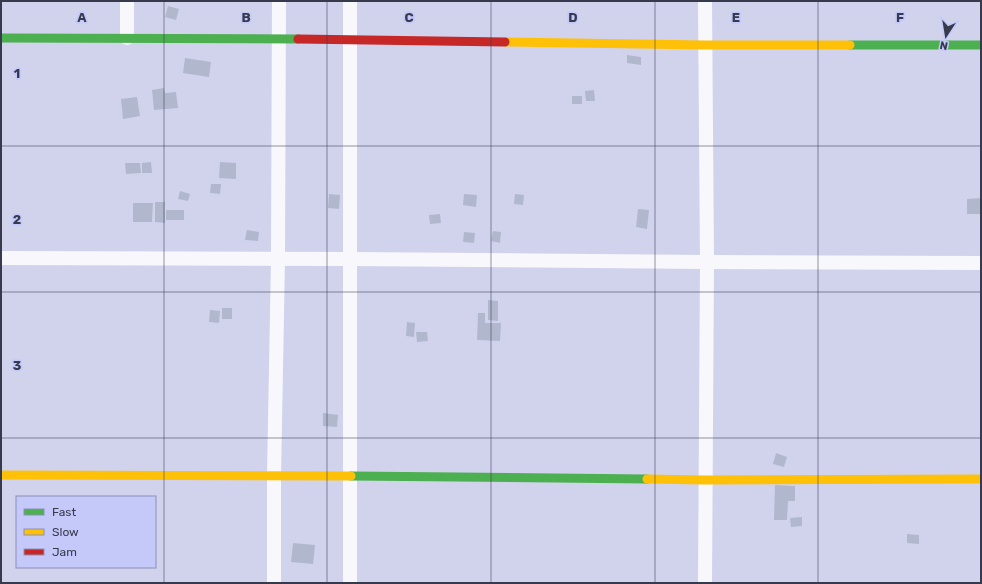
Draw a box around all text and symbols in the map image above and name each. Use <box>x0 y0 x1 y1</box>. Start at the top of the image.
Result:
text: A <box>77 10 87 25</box>
text: B <box>241 10 251 25</box>
text: C <box>404 10 414 25</box>
text: D <box>568 10 578 25</box>
text: E <box>732 10 740 25</box>
text: F <box>896 10 904 25</box>
north arrow <box>926 16 966 56</box>
text: N <box>939 38 949 52</box>
text: 1 <box>14 66 20 81</box>
text: 2 <box>13 212 21 227</box>
text: 3 <box>13 358 22 373</box>
legend <box>16 496 156 568</box>
text: Fast <box>52 505 76 519</box>
text: Slow <box>52 525 79 539</box>
text: Jam <box>52 545 77 559</box>

